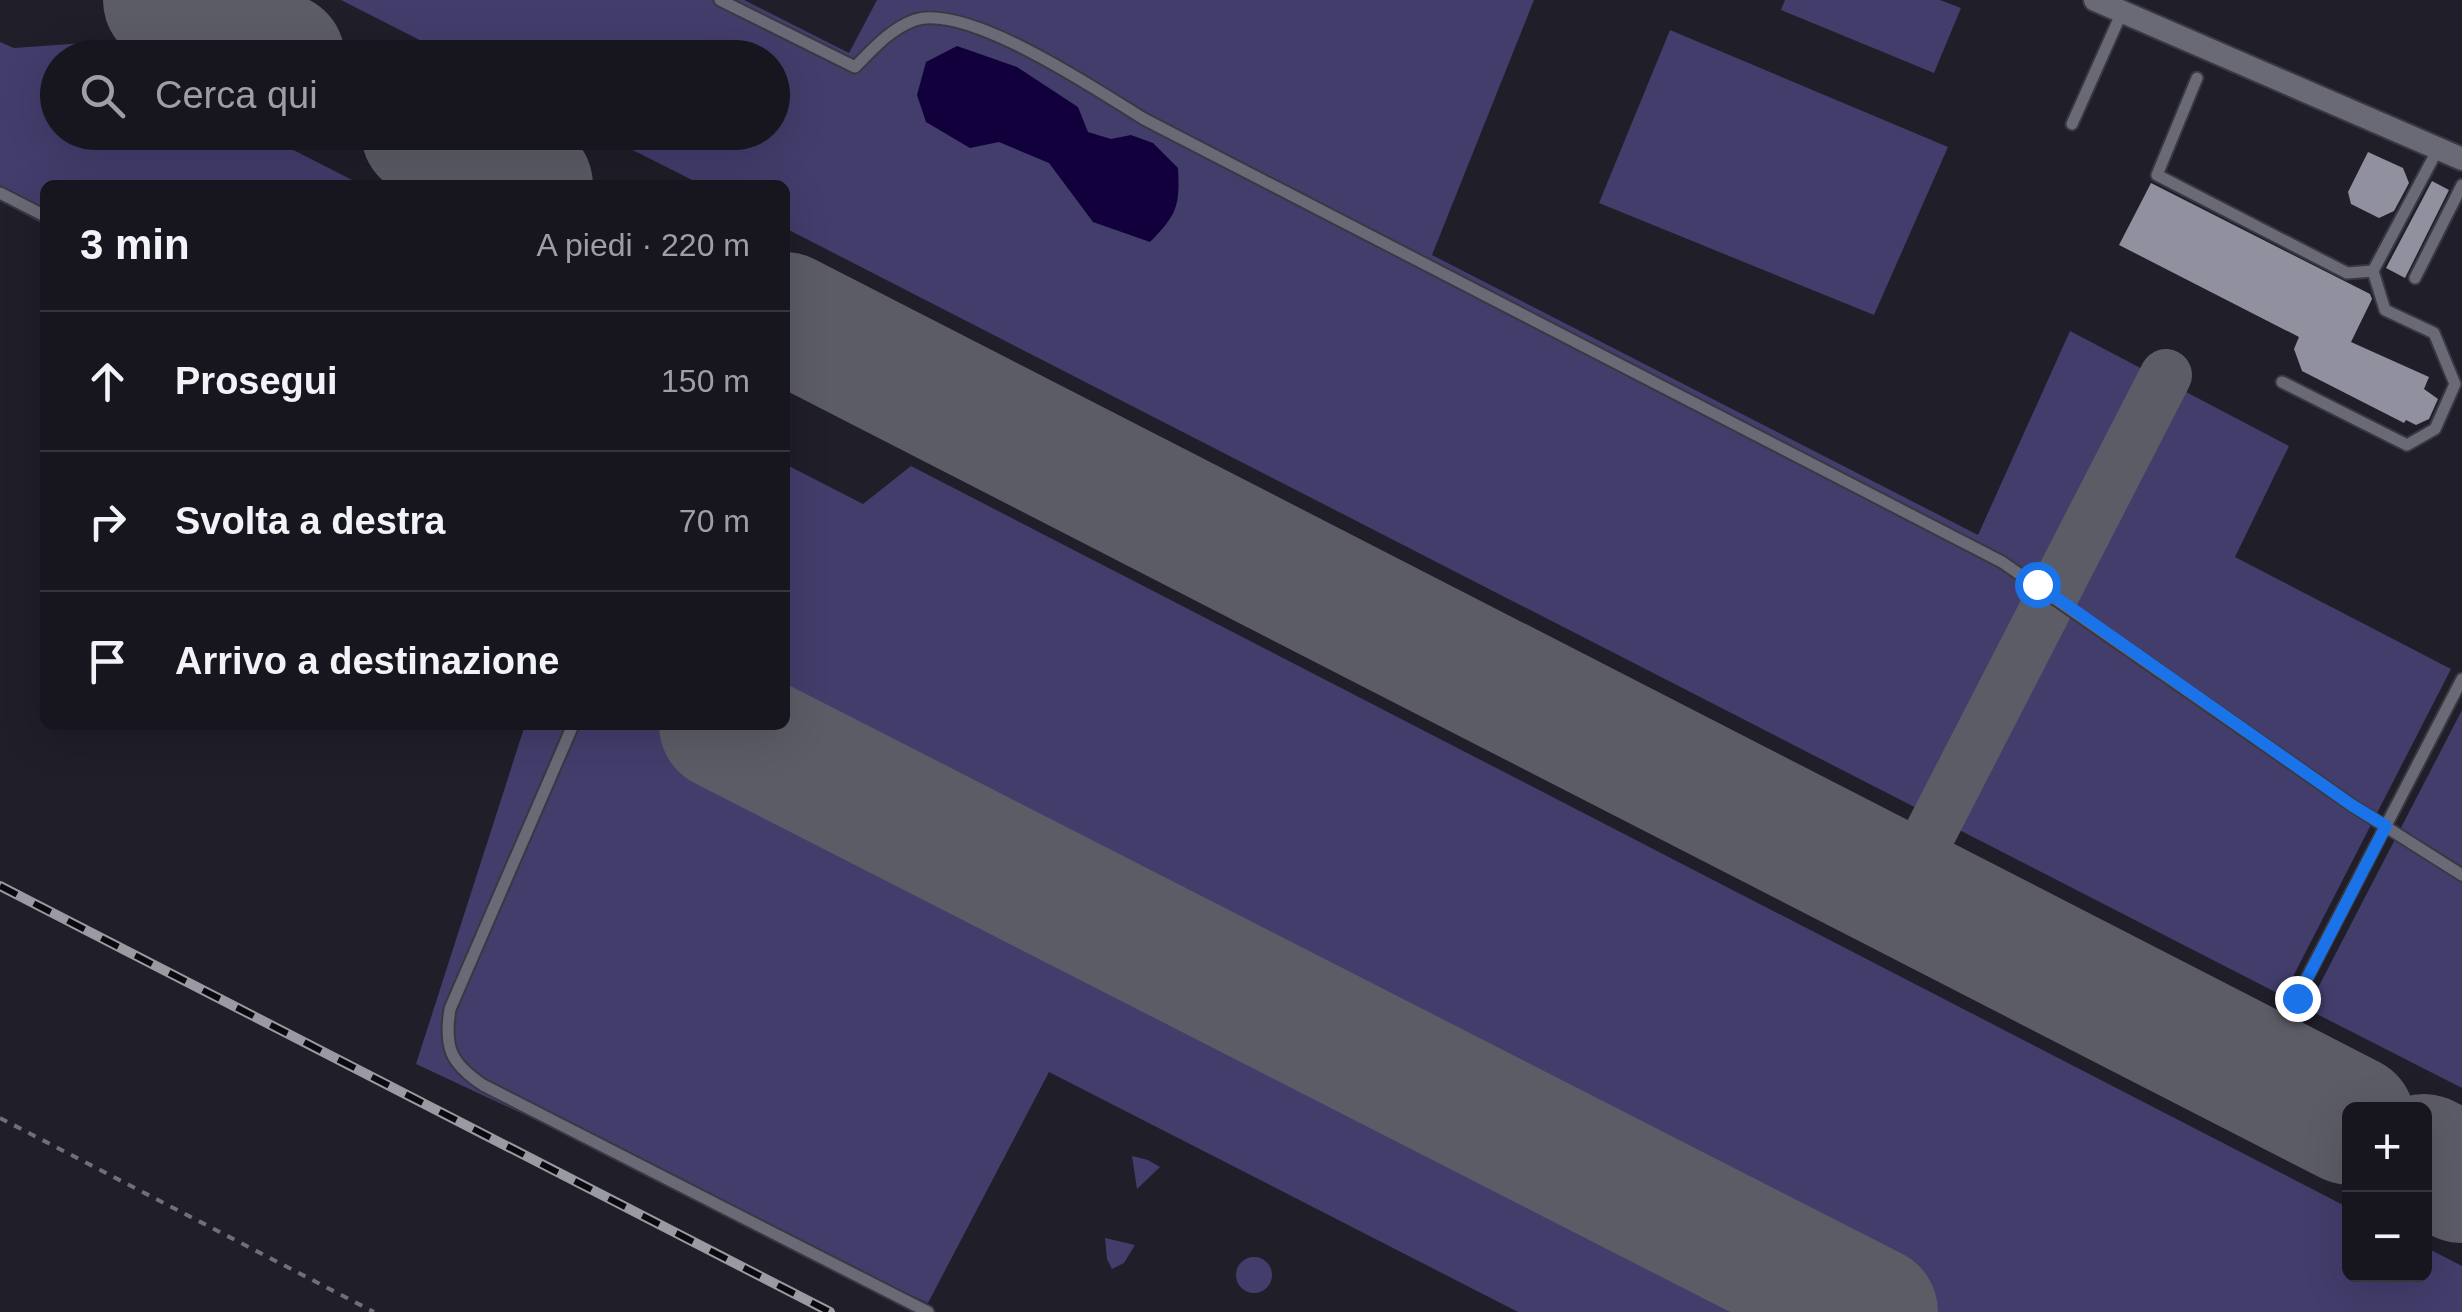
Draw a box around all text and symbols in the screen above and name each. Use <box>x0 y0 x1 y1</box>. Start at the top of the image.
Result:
search box <box>40 40 790 150</box>
icon: search <box>75 68 130 123</box>
text: Cerca qui <box>155 74 318 116</box>
text: 3 min <box>80 221 190 268</box>
text: A piedi · 220 m <box>537 227 750 263</box>
icon: ahead <box>80 354 135 409</box>
text: Prosegui <box>175 360 338 402</box>
text: 150 m <box>661 363 750 399</box>
icon: right <box>80 494 135 549</box>
text: Svolta a destra <box>175 500 445 542</box>
text: 70 m <box>679 503 750 539</box>
route start <box>2015 562 2061 608</box>
icon: arrive <box>80 634 135 689</box>
text: Arrivo a destinazione <box>175 640 559 682</box>
route end <box>2275 976 2321 1022</box>
map controls <box>2342 1102 2432 1282</box>
button: + <box>2342 1102 2432 1192</box>
button: − <box>2342 1192 2432 1282</box>

